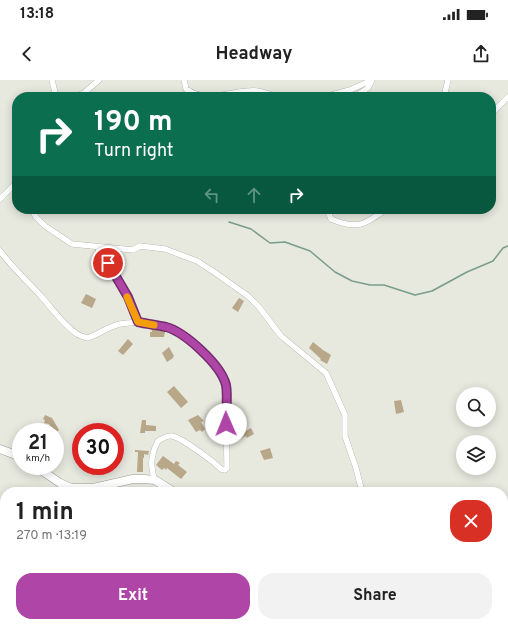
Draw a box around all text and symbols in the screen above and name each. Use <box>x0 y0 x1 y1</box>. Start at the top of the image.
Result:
text: 13:18 <box>20 5 54 24</box>
icon: back <box>16 43 38 65</box>
text: Headway <box>216 43 292 66</box>
icon: share <box>470 43 492 65</box>
text: 190 m <box>94 105 172 141</box>
icon: right <box>28 108 80 160</box>
text: Turn right <box>94 140 174 163</box>
icon: left <box>201 184 223 206</box>
icon: ahead <box>243 184 265 206</box>
icon: right <box>285 184 307 206</box>
pin <box>91 246 125 280</box>
icon: arrive <box>97 252 119 274</box>
map controls <box>456 387 496 475</box>
button: search <box>456 387 496 427</box>
position arrow <box>205 403 247 445</box>
speed limit sign: 30 <box>72 423 124 475</box>
text: 21 <box>28 431 48 457</box>
button: layers <box>456 435 496 475</box>
text: km/h <box>26 452 50 465</box>
text: 1 min <box>16 498 74 528</box>
button: close <box>450 500 492 542</box>
text: 270 m · 13:19 <box>16 528 87 544</box>
button: Exit <box>16 573 250 619</box>
button: Share <box>258 573 492 619</box>

